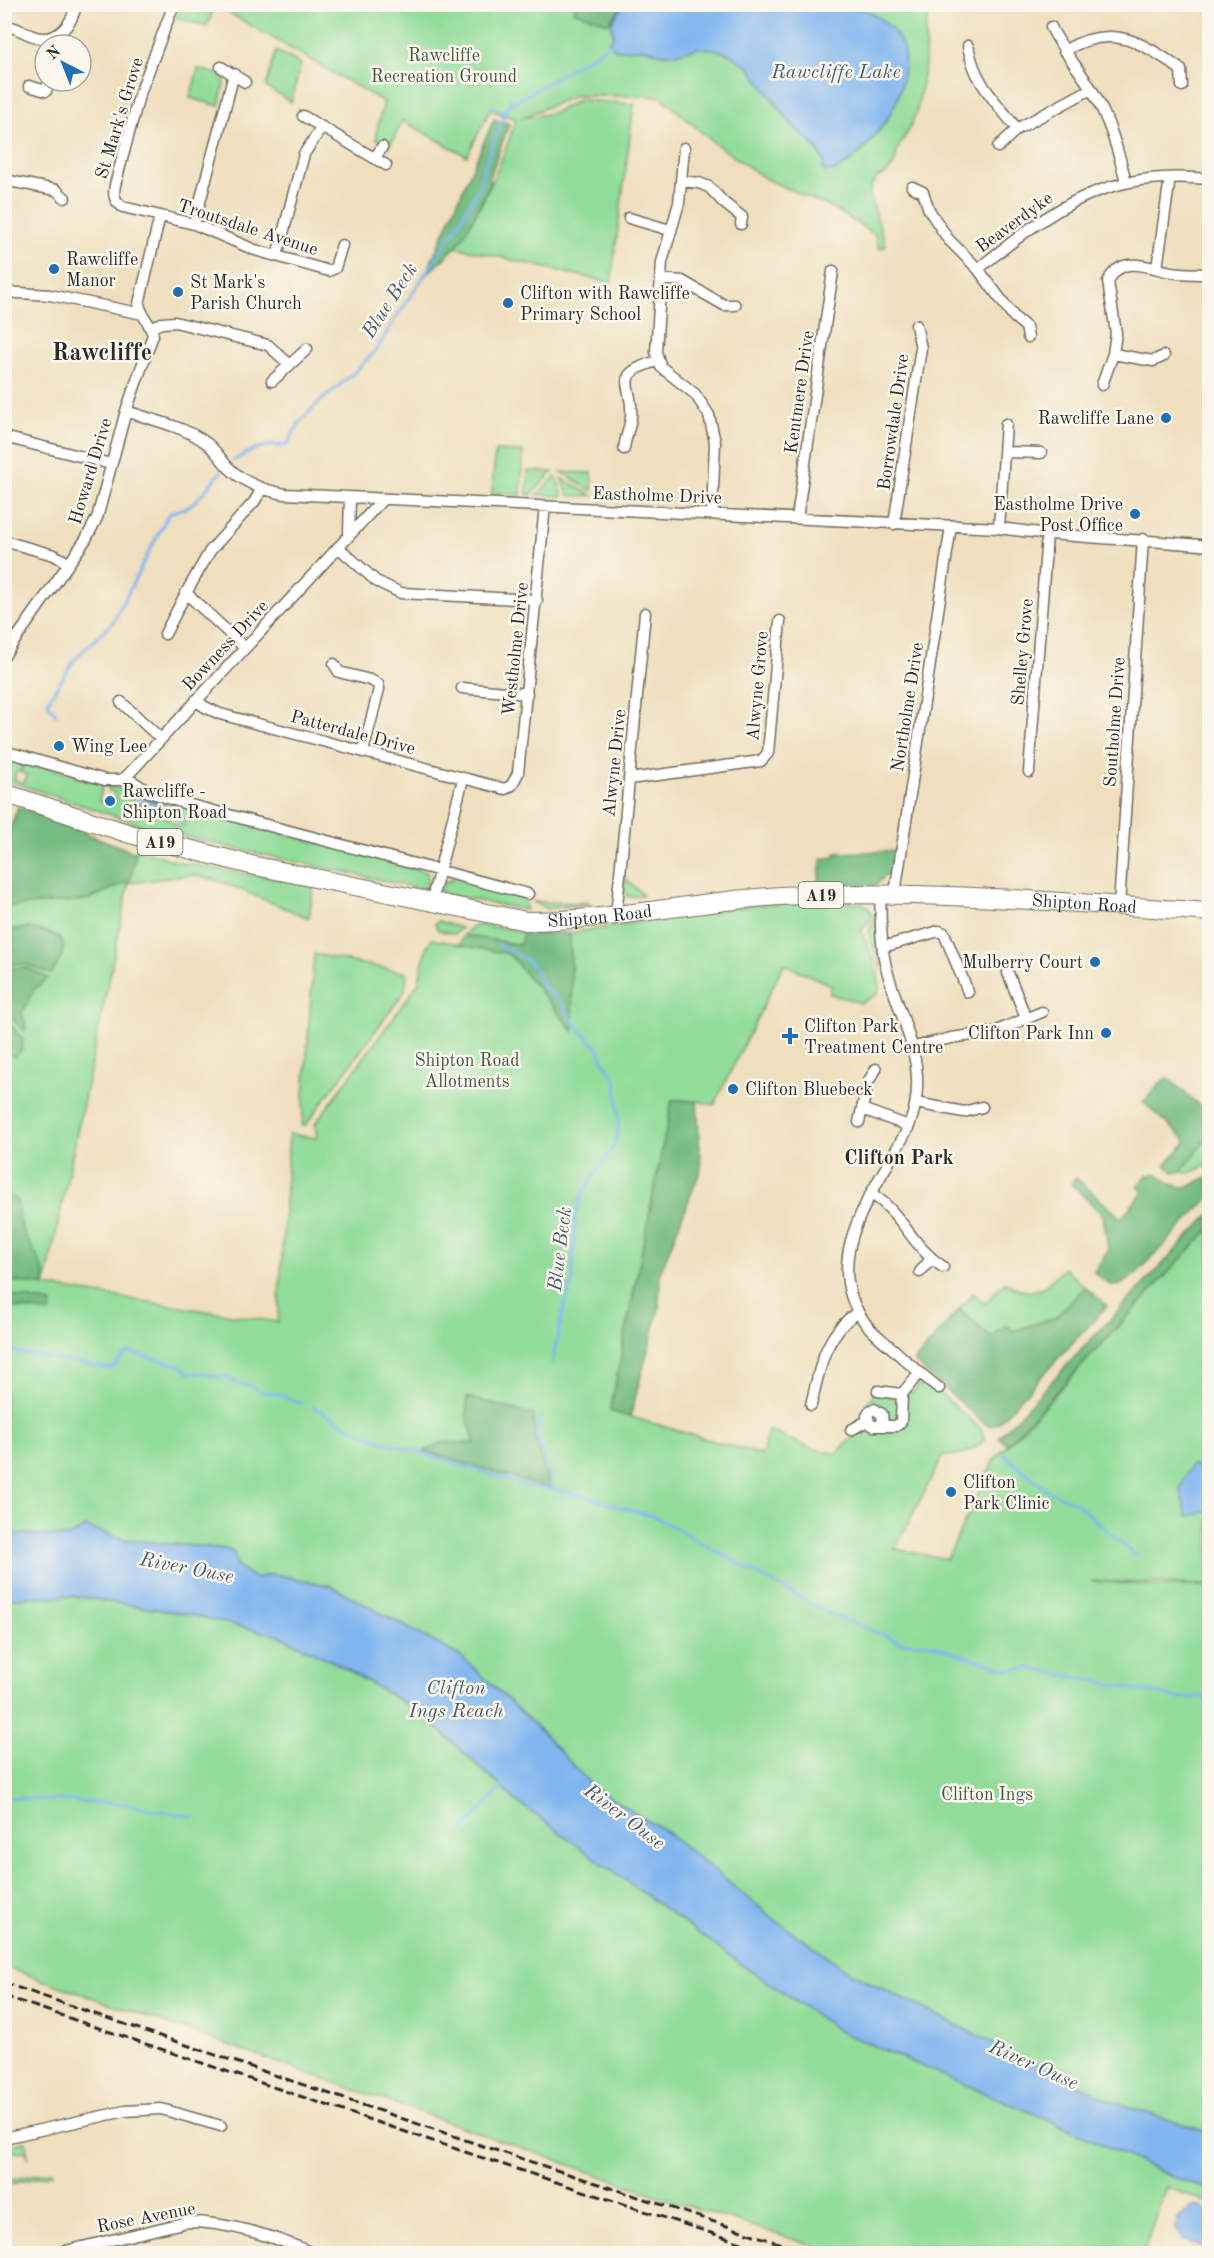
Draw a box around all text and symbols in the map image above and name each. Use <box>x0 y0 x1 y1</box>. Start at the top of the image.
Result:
north arrow <box>33 33 93 93</box>
text: N <box>44 43 65 63</box>
park label: Rawcliffe Recreation Ground <box>371 47 517 86</box>
street label: St Mark's Grove <box>93 55 147 181</box>
water label: Rawcliffe Lake <box>770 63 901 83</box>
street label: Beaverdyke <box>973 189 1056 257</box>
street label: Troutsdale Avenue <box>175 197 320 259</box>
place label: Rawcliffe Manor <box>66 251 138 290</box>
water label: Blue Beck <box>359 260 422 343</box>
marker: Rawcliffe Manor <box>47 262 61 276</box>
place label: St Mark's Parish Church <box>190 274 302 313</box>
marker: St Mark's Parish Church <box>171 285 185 299</box>
place label: Clifton with Rawcliffe Primary School <box>520 285 690 324</box>
marker: Clifton with Rawcliffe Primary School <box>501 296 515 310</box>
street label: Kentmere Drive <box>782 329 818 455</box>
district label: Rawcliffe <box>52 342 152 366</box>
street label: Borrowdale Drive <box>876 353 912 492</box>
place label: Rawcliffe Lane <box>1038 410 1154 428</box>
marker: Rawcliffe Lane <box>1159 411 1173 425</box>
street label: Howard Drive <box>66 416 116 527</box>
street label: Eastholme Drive <box>592 485 722 507</box>
place label: Eastholme Drive Post Office <box>993 496 1123 535</box>
marker: Eastholme Drive Post Office <box>1128 507 1142 521</box>
street label: Westholme Drive <box>500 581 532 717</box>
street label: Bowness Drive <box>179 597 272 695</box>
street label: Shelley Grove <box>1009 598 1037 706</box>
street label: Alwyne Grove <box>744 630 772 742</box>
street label: Northolme Drive <box>889 641 927 773</box>
street label: Southolme Drive <box>1101 656 1129 788</box>
street label: Patterdale Drive <box>288 708 417 758</box>
street label: Alwyne Drive <box>600 708 630 818</box>
place label: Wing Lee <box>71 738 147 756</box>
marker: Wing Lee <box>52 739 66 753</box>
place label: Rawcliffe - Shipton Road <box>122 783 227 822</box>
marker: Rawcliffe - Shipton Road <box>103 794 117 808</box>
road number: A19 <box>138 829 182 855</box>
road number: A19 <box>798 882 844 908</box>
street label: Shipton Road <box>1031 892 1137 917</box>
street label: Shipton Road <box>547 903 653 931</box>
place label: Mulberry Court <box>962 954 1083 972</box>
marker: Mulberry Court <box>1088 955 1102 969</box>
place label: Clifton Park Treatment Centre <box>804 1018 943 1057</box>
place label: Clifton Park Inn <box>968 1025 1094 1043</box>
marker: Clifton Park Inn <box>1099 1026 1113 1040</box>
marker: Clifton Park Treatment Centre <box>781 1027 799 1045</box>
park label: Shipton Road Allotments <box>414 1052 520 1091</box>
place label: Clifton Bluebeck <box>745 1081 873 1099</box>
marker: Clifton Bluebeck <box>726 1082 740 1096</box>
district label: Clifton Park <box>844 1149 954 1169</box>
water label: Blue Beck <box>546 1206 576 1294</box>
place label: Clifton Park Clinic <box>963 1474 1049 1513</box>
marker: Clifton Park Clinic <box>944 1485 958 1499</box>
water label: River Ouse <box>137 1550 235 1588</box>
water label: Clifton Ings Reach <box>407 1679 504 1722</box>
water label: River Ouse <box>579 1780 668 1854</box>
park label: Clifton Ings <box>941 1786 1033 1804</box>
water label: River Ouse <box>985 2037 1081 2094</box>
street label: Rose Avenue <box>95 2200 197 2236</box>

